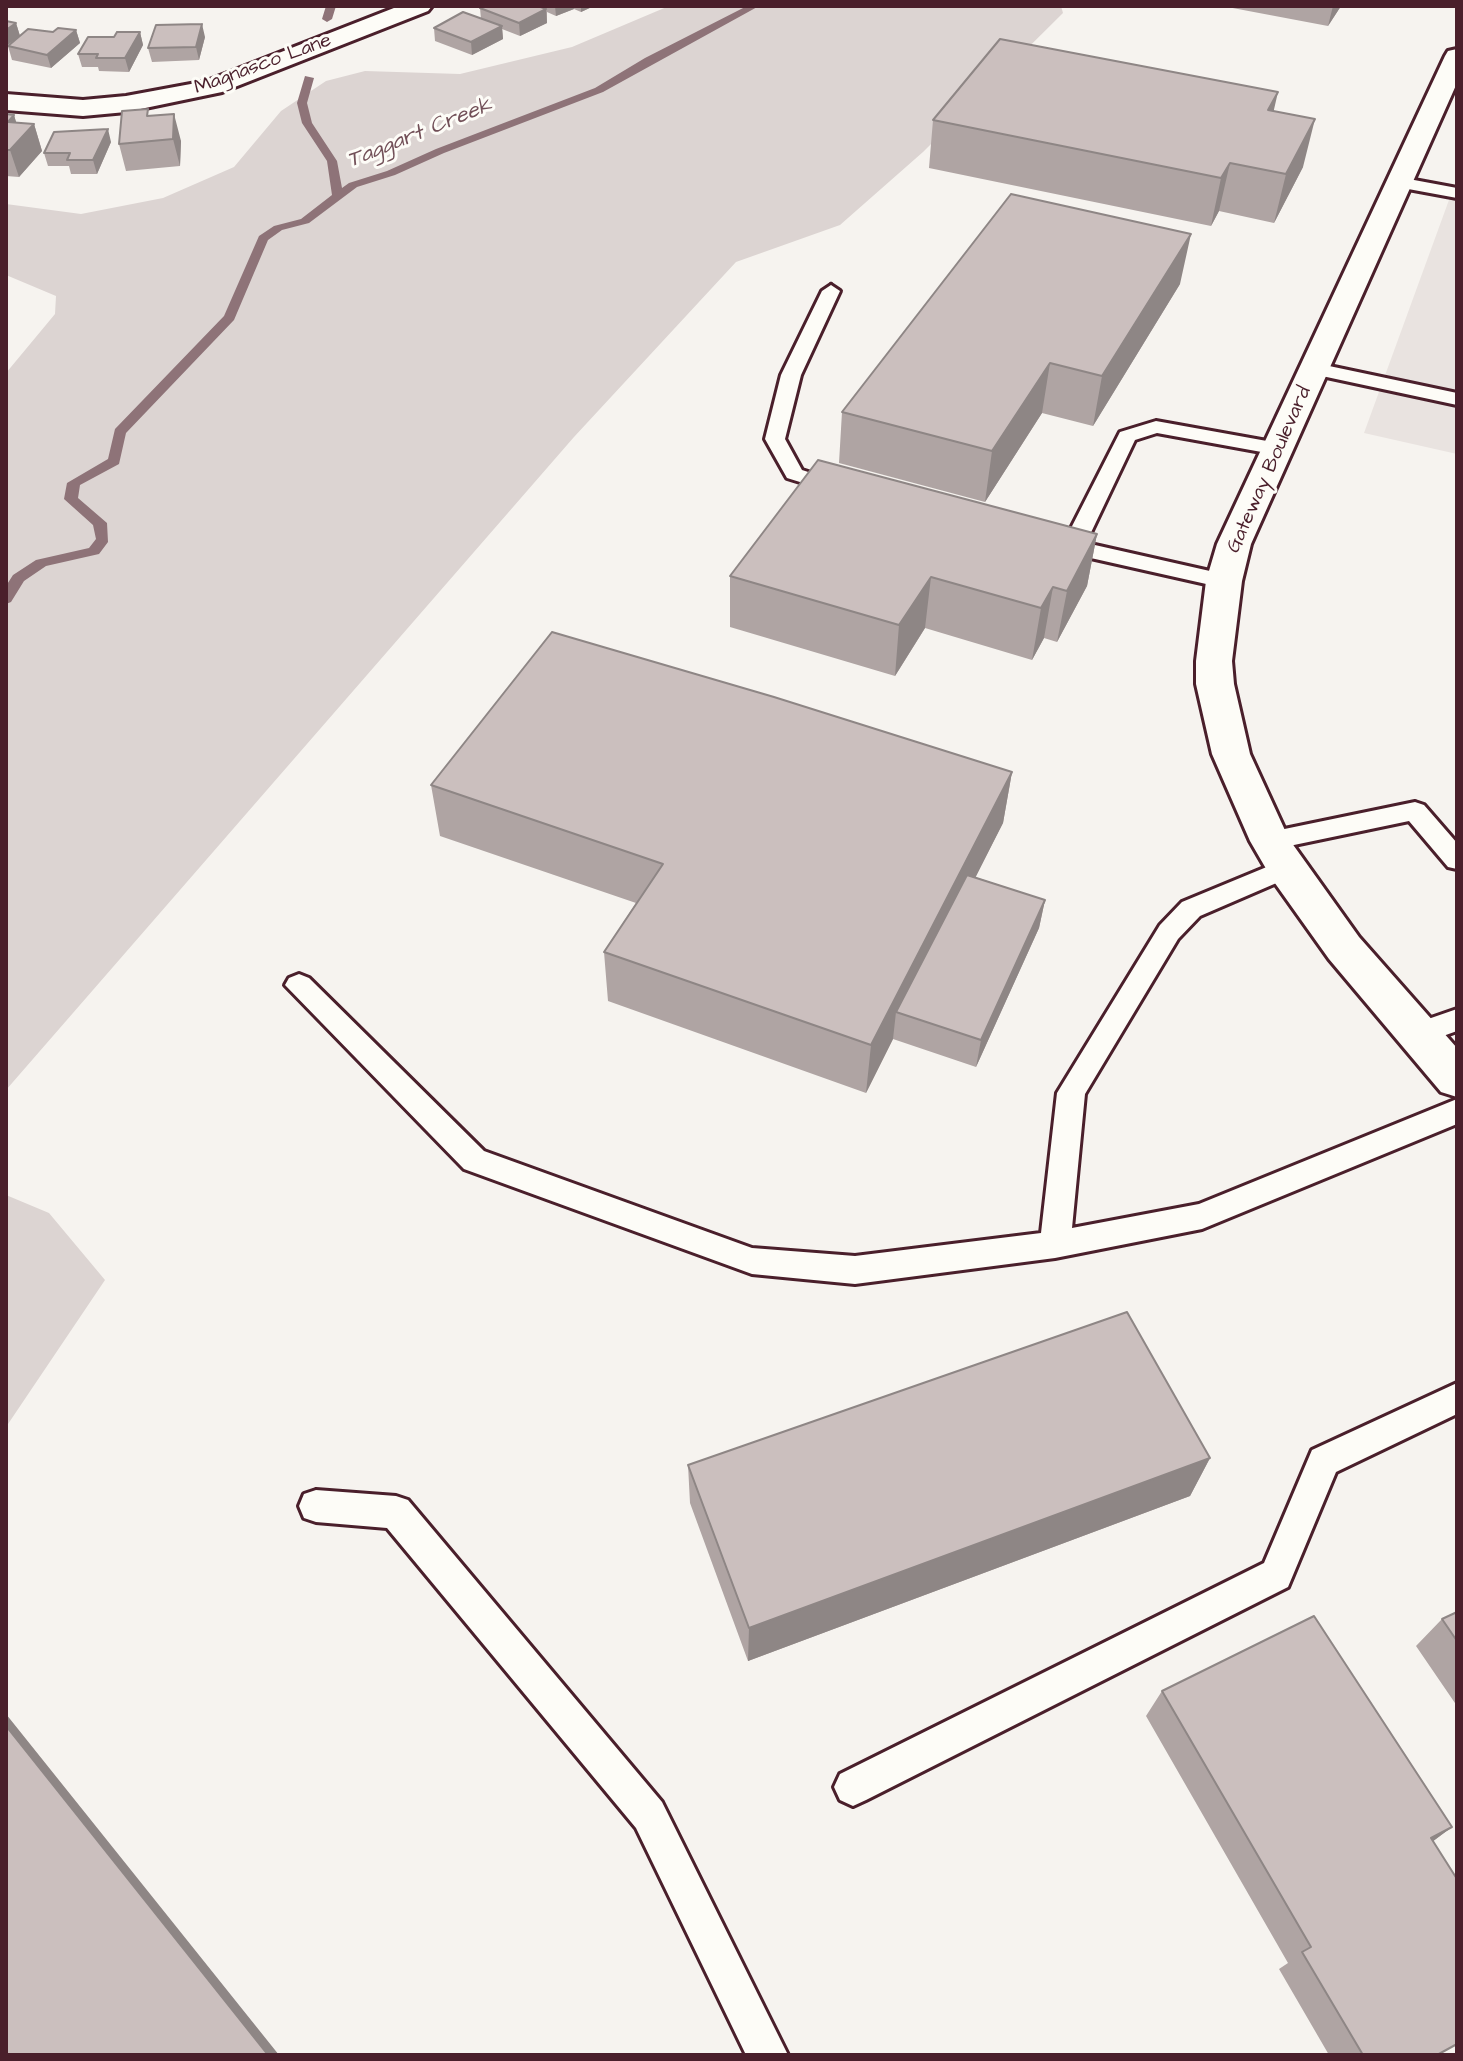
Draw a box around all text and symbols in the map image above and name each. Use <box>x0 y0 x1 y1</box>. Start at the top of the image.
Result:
street label: Magnasco Lane <box>191 29 335 101</box>
water label: Taggart Creek <box>344 93 496 175</box>
street label: Gateway Boulevard <box>1222 383 1318 557</box>

